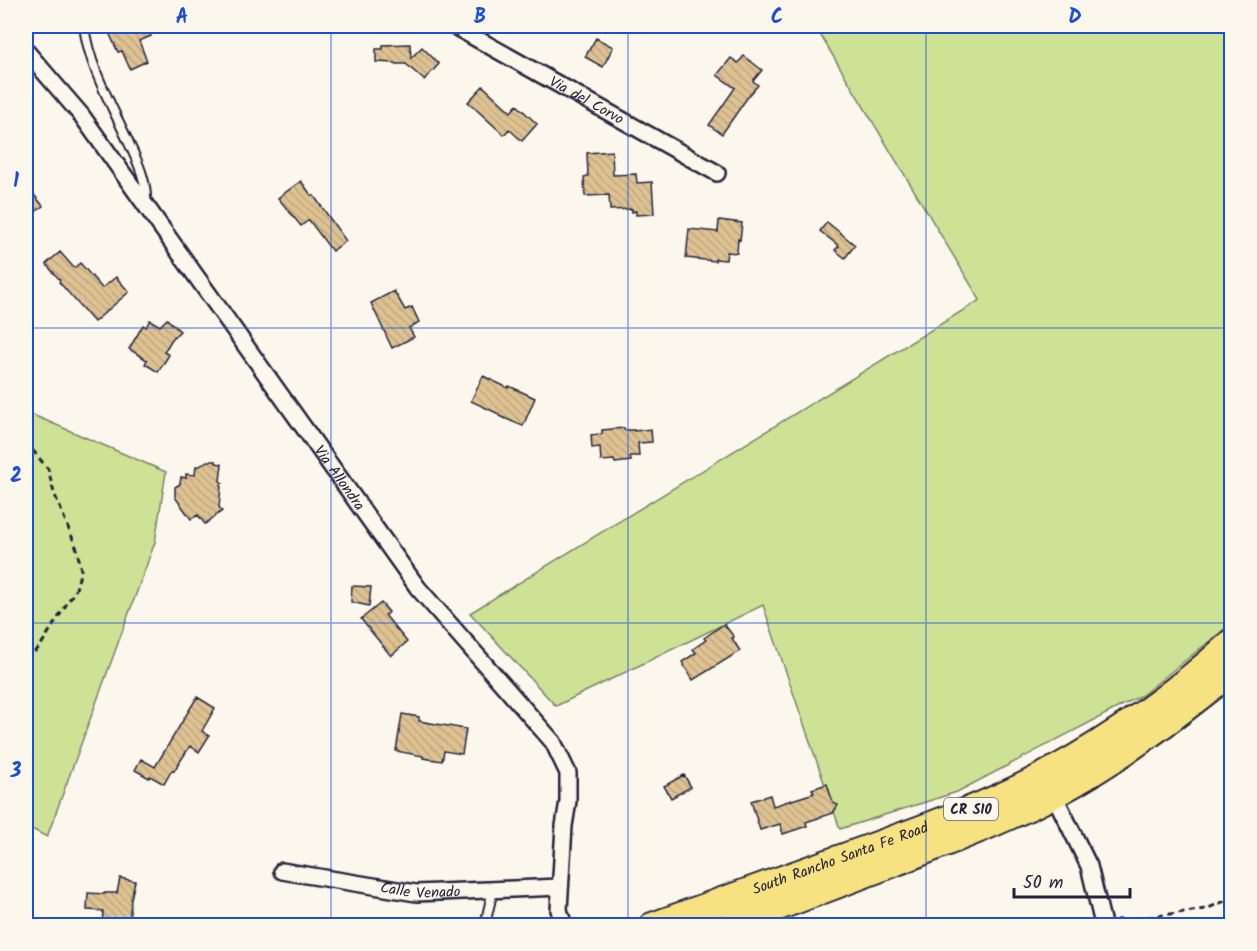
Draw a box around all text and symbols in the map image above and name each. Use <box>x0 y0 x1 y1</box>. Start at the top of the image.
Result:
text: A <box>176 2 188 34</box>
text: B <box>474 2 486 34</box>
text: C <box>771 2 783 34</box>
text: D <box>1068 2 1082 34</box>
street label: Via del Corvo <box>544 70 628 132</box>
text: 1 <box>13 166 19 198</box>
street label: Via Allondra <box>307 441 370 516</box>
text: 2 <box>10 461 22 493</box>
text: 3 <box>10 756 22 788</box>
road number: CR S10 <box>944 798 998 820</box>
street label: South Rancho Santa Fe Road <box>749 816 933 902</box>
scale bar <box>1014 861 1130 899</box>
text: 50 m <box>1023 869 1063 898</box>
street label: Calle Venado <box>378 876 461 906</box>

